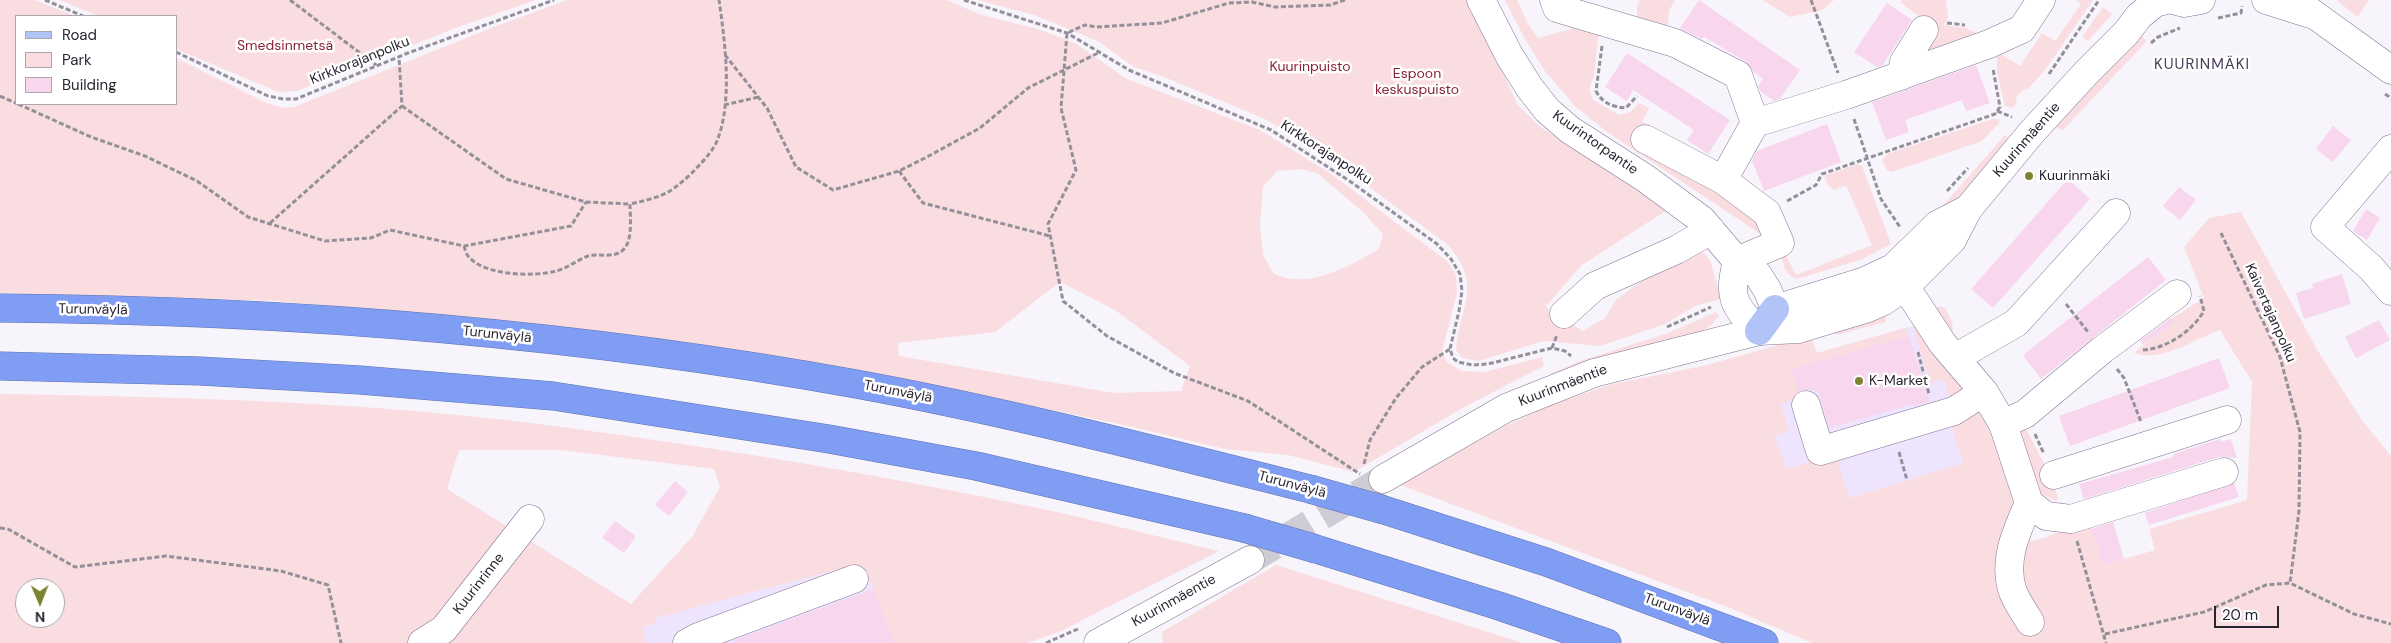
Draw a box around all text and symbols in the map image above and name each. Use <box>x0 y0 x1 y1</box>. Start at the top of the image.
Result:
legend <box>15 15 178 105</box>
text: Road <box>62 25 97 45</box>
street label: Kirkkorajanpolku <box>308 33 412 89</box>
park label: Smedsinmetsä <box>237 38 333 54</box>
text: Park <box>62 50 92 70</box>
district label: KUURINMÄKI <box>2153 56 2251 74</box>
park label: Kuurinpuisto <box>1269 59 1351 75</box>
park label: Espoon keskuspuisto <box>1375 66 1459 98</box>
text: Building <box>62 75 117 95</box>
street label: Kuurinmäentie <box>1990 99 2064 181</box>
street label: Kuurintorpantie <box>1549 107 1641 179</box>
street label: Kirkkorajanpolku <box>1277 117 1375 189</box>
place label: Kuurinmäki <box>2039 168 2110 184</box>
marker: Kuurinmäki <box>2023 170 2035 182</box>
street label: Kaivertajanpolku <box>2241 261 2299 365</box>
street label: Turunväylä <box>58 301 128 319</box>
street label: Turunväylä <box>462 323 532 347</box>
street label: Kuurinmäentie <box>1516 361 1610 411</box>
place label: K-Market <box>1869 373 1928 389</box>
marker: K-Market <box>1853 375 1865 387</box>
street label: Turunväylä <box>862 377 934 407</box>
street label: Turunväylä <box>1256 468 1328 502</box>
street label: Kuurinrinne <box>450 550 508 618</box>
street label: Kuurinmäentie <box>1129 571 1219 631</box>
north arrow <box>15 578 65 628</box>
street label: Turunväylä <box>1642 590 1712 630</box>
scale bar <box>2216 596 2281 628</box>
text: 20 m <box>2222 605 2258 625</box>
text: N <box>35 608 46 626</box>

